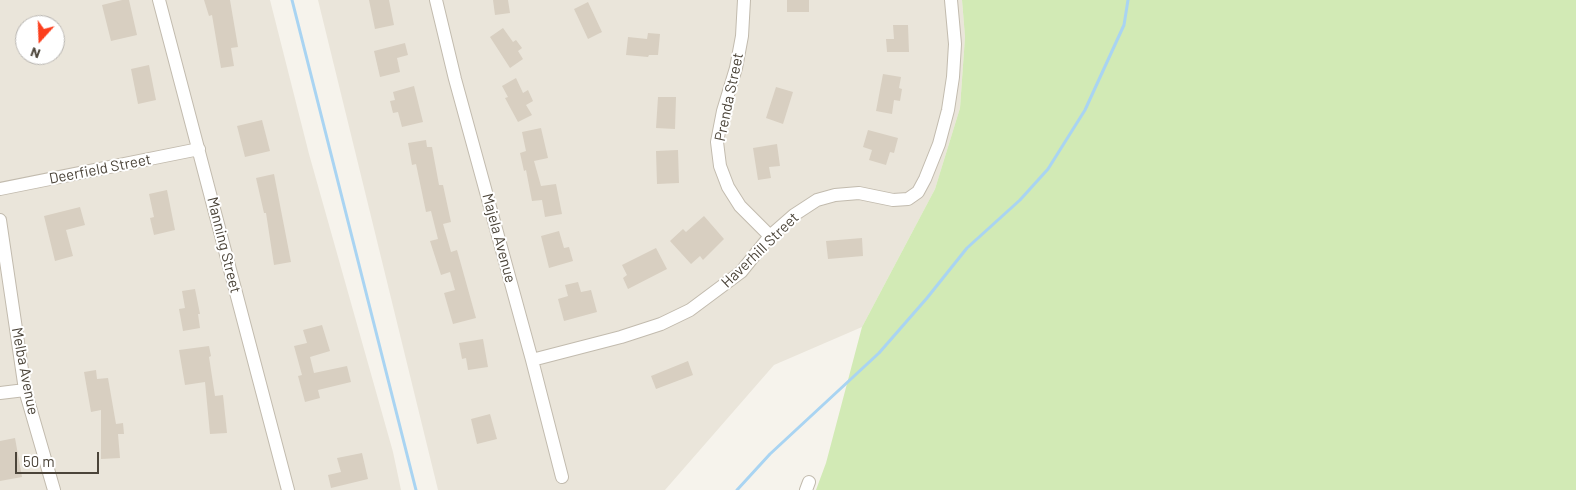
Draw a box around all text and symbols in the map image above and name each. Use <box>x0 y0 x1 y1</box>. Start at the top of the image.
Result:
north arrow <box>15 15 65 65</box>
text: N <box>28 44 42 63</box>
street label: Prenda Street <box>711 51 747 143</box>
street label: Deerfield Street <box>47 150 153 188</box>
street label: Majela Avenue <box>478 191 520 285</box>
street label: Manning Street <box>203 195 245 295</box>
street label: Haverhill Street <box>718 209 802 291</box>
street label: Melba Avenue <box>8 326 42 416</box>
scale bar <box>18 442 101 474</box>
text: 50 m <box>23 452 55 470</box>

